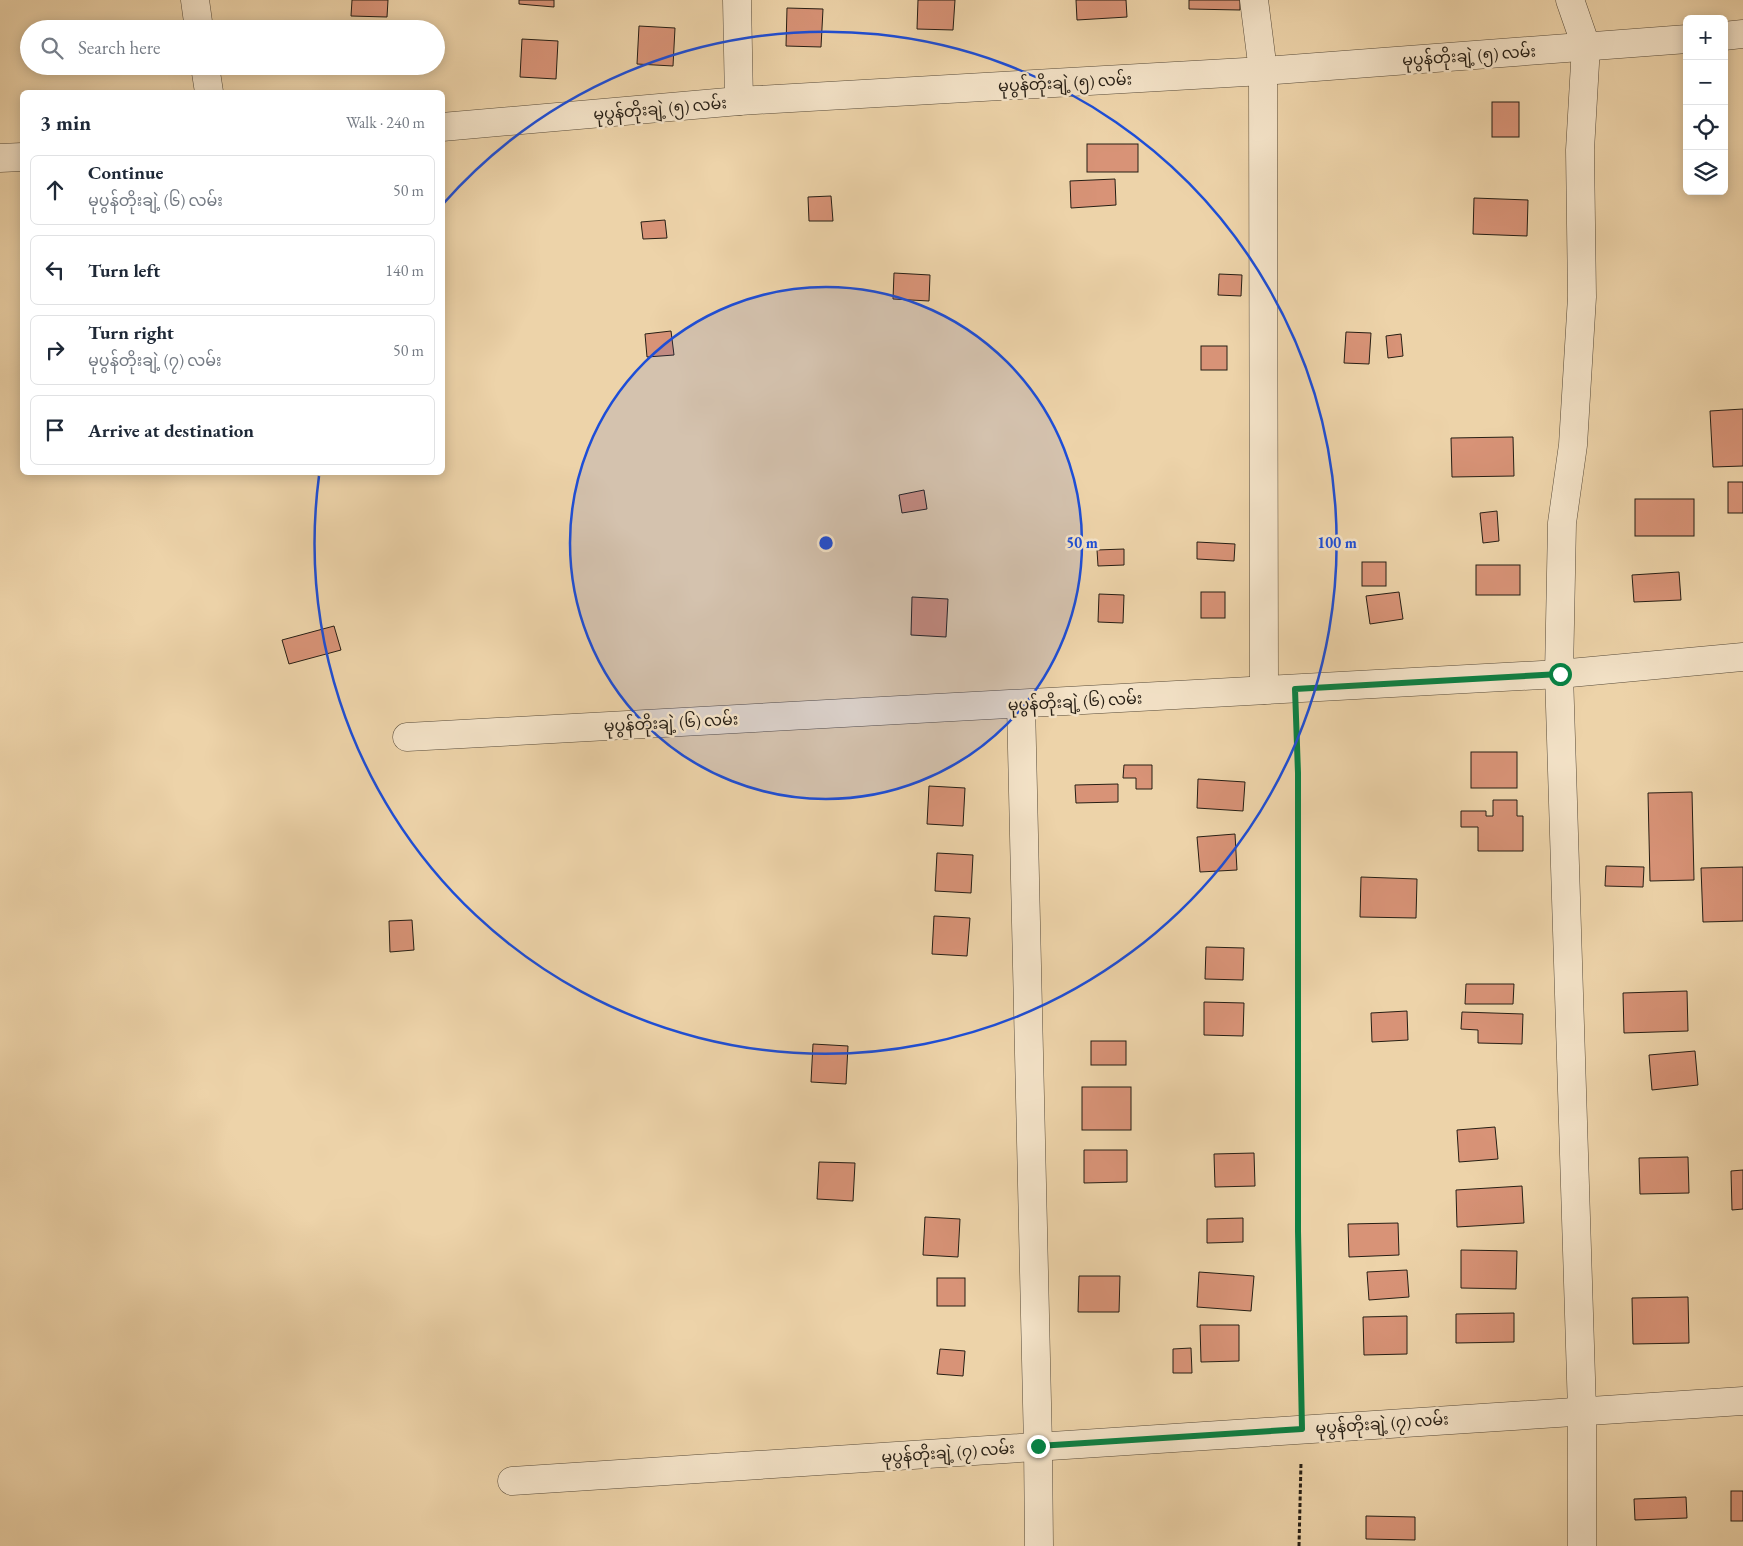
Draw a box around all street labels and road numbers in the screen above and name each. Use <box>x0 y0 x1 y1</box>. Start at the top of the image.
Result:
street label: မုပွန်တိုးချဲ့ (၅) လမ်း <box>1401 39 1537 75</box>
street label: မုပွန်တိုးချဲ့ (၅) လမ်း <box>997 68 1133 100</box>
street label: မုပွန်တိုးချဲ့ (၅) လမ်း <box>592 91 728 129</box>
street label: မုပွန်တိုးချဲ့ (၆) လမ်း <box>1007 686 1143 720</box>
street label: မုပွန်တိုးချဲ့ (၆) လမ်း <box>603 707 739 741</box>
street label: မုပွန်တိုးချဲ့ (၇) လမ်း <box>1315 1407 1450 1443</box>
street label: မုပွန်တိုးချဲ့ (၇) လမ်း <box>881 1436 1016 1472</box>

